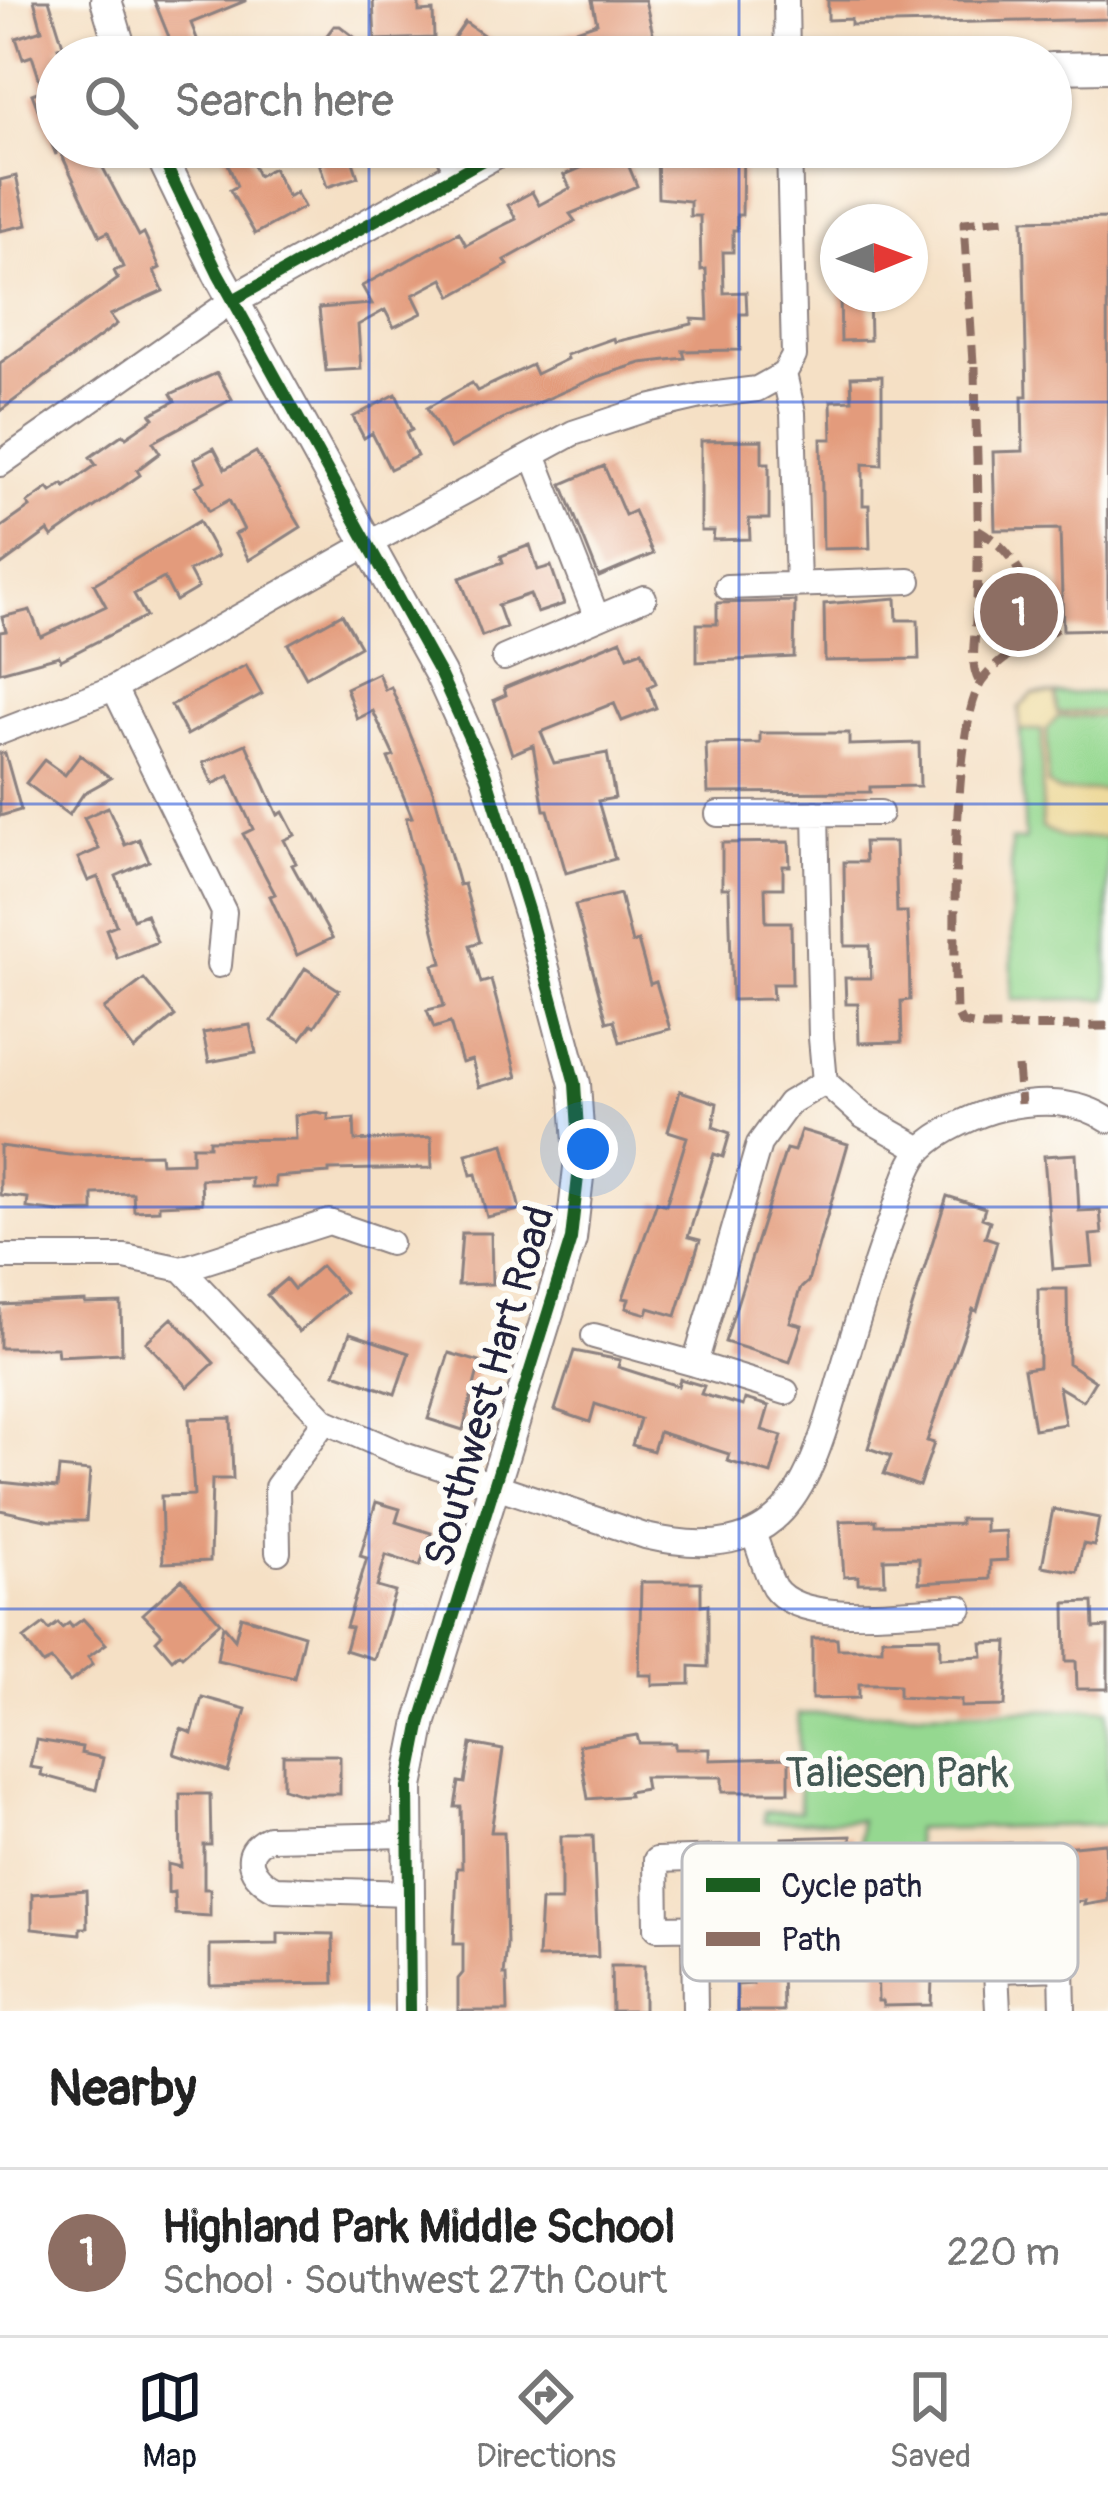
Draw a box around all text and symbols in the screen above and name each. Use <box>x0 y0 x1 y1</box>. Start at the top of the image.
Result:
search box <box>36 36 1072 168</box>
icon: search <box>78 69 144 135</box>
text: Search here <box>174 74 394 130</box>
north arrow <box>820 204 928 312</box>
pin: 1 <box>980 567 1058 657</box>
your location <box>558 1119 618 1179</box>
street label: Southwest Hart Road <box>414 1200 566 1573</box>
park label: Taliesen Park <box>785 1748 1009 1800</box>
legend <box>682 1843 1078 1981</box>
text: Cycle path <box>781 1866 922 1907</box>
text: Path <box>781 1920 841 1961</box>
text: Nearby <box>48 2057 196 2121</box>
text: Highland Park Middle School <box>162 2200 675 2256</box>
text: 1 <box>79 2228 95 2277</box>
text: 220 m <box>947 2228 1060 2277</box>
text: School · Southwest 27th Court <box>162 2256 667 2305</box>
tab: Map <box>137 2364 203 2477</box>
tab: Directions <box>476 2364 616 2477</box>
tab: Saved <box>889 2364 971 2477</box>

